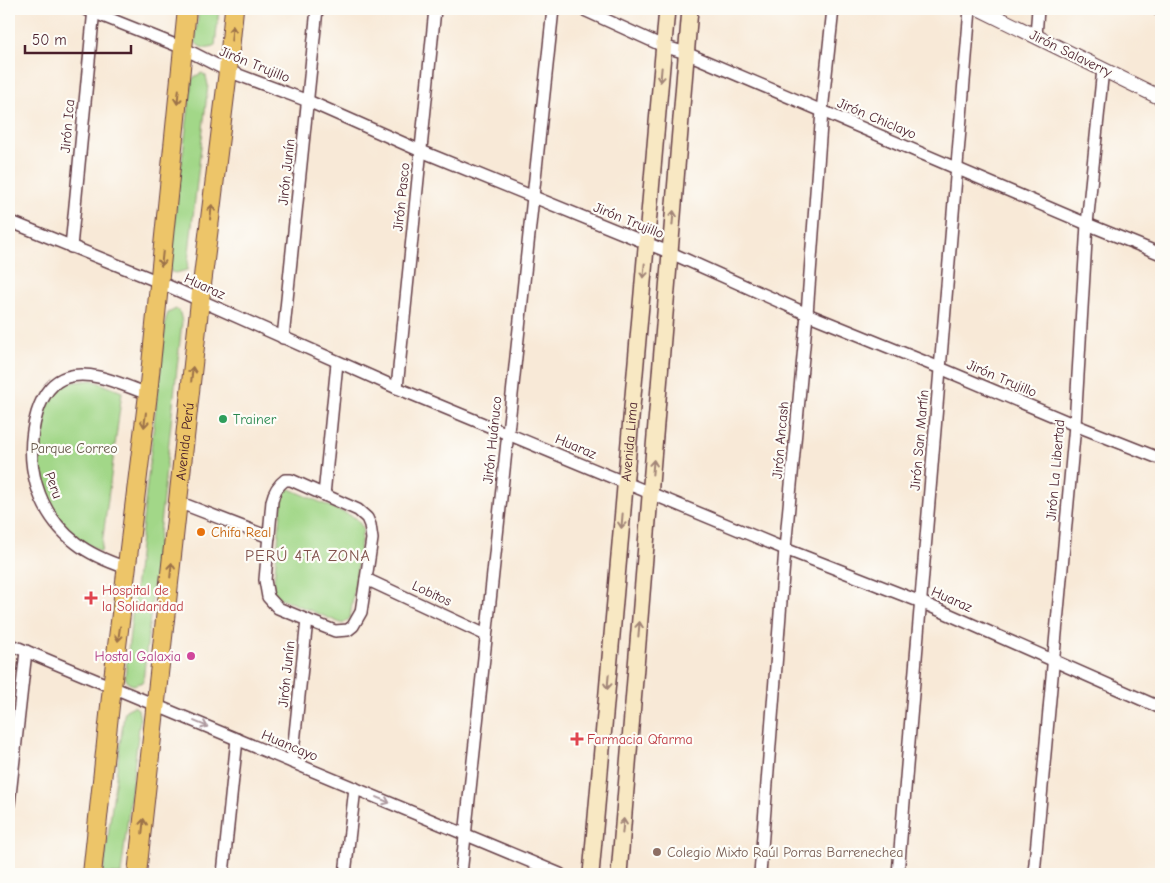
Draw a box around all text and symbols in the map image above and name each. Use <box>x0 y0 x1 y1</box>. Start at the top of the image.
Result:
scale bar <box>25 22 131 54</box>
one-way arrow <box>227 26 236 42</box>
street label: Jirón Salaverry <box>1027 26 1115 81</box>
text: 50 m <box>32 31 67 49</box>
street label: Jirón Trujillo <box>217 43 293 86</box>
one-way arrow <box>656 66 666 82</box>
one-way arrow <box>173 89 183 105</box>
street label: Jirón Chiclayo <box>835 94 919 143</box>
street label: Jirón Ica <box>57 98 78 154</box>
street label: Jirón Junín <box>275 138 298 206</box>
street label: Jirón Pasco <box>389 162 414 232</box>
street label: Jirón Trujillo <box>591 199 667 242</box>
one-way arrow <box>206 205 216 221</box>
one-way arrow <box>669 210 678 226</box>
one-way arrow <box>157 250 166 266</box>
one-way arrow <box>639 263 648 279</box>
street label: Huaraz <box>182 270 228 303</box>
street label: Jirón Trujillo <box>964 356 1039 401</box>
one-way arrow <box>187 366 197 382</box>
street label: Jirón San Martín <box>907 389 932 491</box>
street label: Jirón Huánuco <box>479 395 506 485</box>
street label: Avenida Lima <box>618 401 641 482</box>
street label: Jirón Ancash <box>769 401 792 479</box>
street label: Avenida Perú <box>172 402 198 481</box>
place label: Trainer <box>233 411 277 428</box>
one-way arrow <box>140 412 150 428</box>
marker: Trainer <box>217 413 229 425</box>
street label: Jirón La Libertad <box>1043 419 1068 521</box>
street label: Huaraz <box>553 430 599 463</box>
park label: Parque Correo <box>30 440 118 457</box>
one-way arrow <box>648 459 658 475</box>
street label: Peru <box>41 470 66 501</box>
one-way arrow <box>617 512 627 528</box>
place label: Chifa Real <box>211 524 271 541</box>
marker: Chifa Real <box>195 526 207 538</box>
district label: PERÚ 4TA ZONA <box>245 546 371 565</box>
one-way arrow <box>166 562 175 578</box>
street label: Lobitos <box>409 577 454 610</box>
place label: Hospital de la Solidaridad <box>102 582 184 615</box>
street label: Huaraz <box>929 583 975 616</box>
marker: Hospital de la Solidaridad <box>84 591 98 605</box>
one-way arrow <box>635 621 644 637</box>
one-way arrow <box>114 625 124 641</box>
street label: Jirón Junín <box>275 640 298 708</box>
place label: Hostal Galaxia <box>95 648 181 665</box>
marker: Hostal Galaxia <box>185 650 197 662</box>
one-way arrow <box>603 674 612 690</box>
one-way arrow <box>193 720 208 730</box>
street label: Huancayo <box>259 726 321 765</box>
place label: Farmacia Qfarma <box>587 731 693 748</box>
marker: Farmacia Qfarma <box>571 733 583 745</box>
one-way arrow <box>375 796 390 806</box>
one-way arrow <box>138 818 148 834</box>
one-way arrow <box>619 818 628 834</box>
place label: Colegio Mixto Raúl Porras Barrenechea <box>667 844 904 861</box>
marker: Colegio Mixto Raúl Porras Barrenechea <box>651 846 663 858</box>

